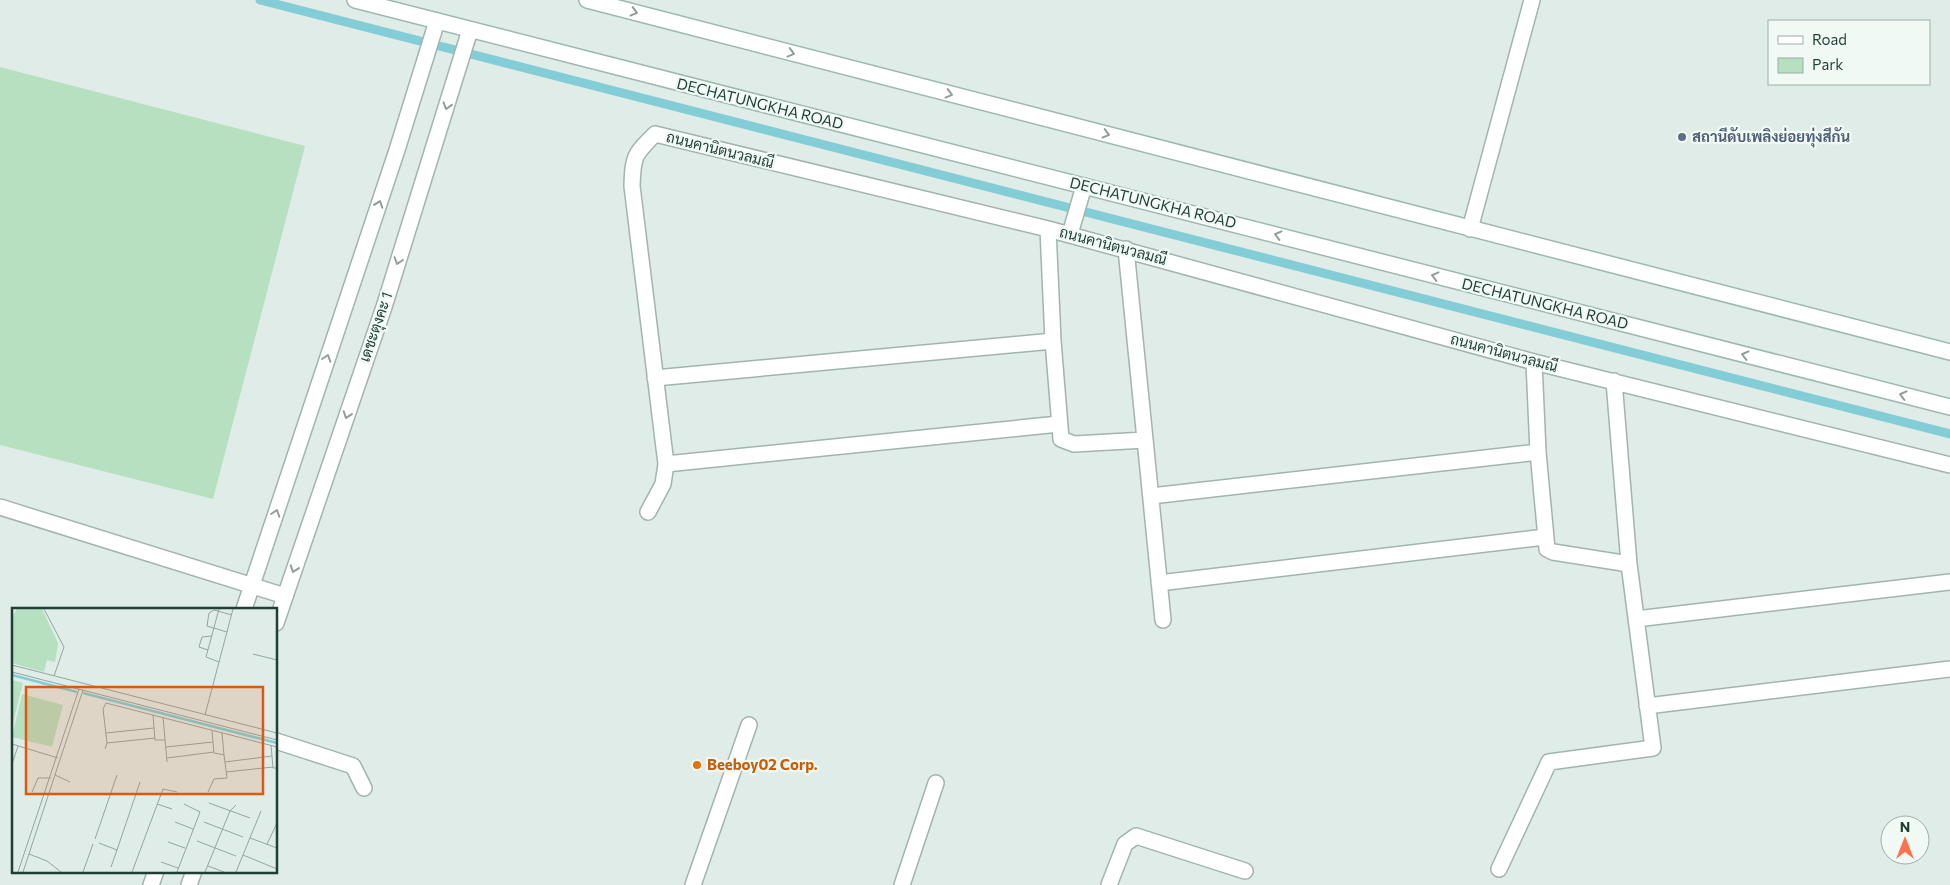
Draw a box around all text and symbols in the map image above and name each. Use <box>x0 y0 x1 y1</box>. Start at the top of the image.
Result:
one-way arrow <box>630 6 639 17</box>
legend <box>1768 20 1930 85</box>
text: Road <box>1812 30 1847 48</box>
one-way arrow <box>787 47 796 58</box>
text: Park <box>1812 55 1843 73</box>
street label: DECHATUNGKHA ROAD <box>675 74 845 132</box>
one-way arrow <box>944 88 952 98</box>
one-way arrow <box>442 101 452 110</box>
street label: ถนนคานิตนวลมณี <box>664 127 776 171</box>
place label: สถานีดับเพลิงย่อยทุ่งสีกัน <box>1692 127 1851 148</box>
one-way arrow <box>1101 129 1110 139</box>
marker: สถานีดับเพลิงย่อยทุ่งสีกัน <box>1676 131 1688 143</box>
street label: DECHATUNGKHA ROAD <box>1068 173 1238 231</box>
one-way arrow <box>373 201 383 209</box>
street label: ถนนคานิตนวลมณี <box>1058 222 1169 268</box>
one-way arrow <box>1274 231 1282 241</box>
one-way arrow <box>394 256 404 265</box>
one-way arrow <box>1432 271 1440 281</box>
street label: DECHATUNGKHA ROAD <box>1460 274 1630 332</box>
street label: เดชะตุงคะ 1 <box>355 289 398 365</box>
street label: ถนนคานิตนวลมณี <box>1449 329 1560 375</box>
one-way arrow <box>1741 350 1750 361</box>
one-way arrow <box>321 355 331 363</box>
one-way arrow <box>1898 390 1907 401</box>
one-way arrow <box>343 410 353 419</box>
one-way arrow <box>270 509 280 517</box>
one-way arrow <box>290 564 300 573</box>
inset map <box>12 608 278 872</box>
place label: Beeboy02 Corp. <box>707 755 818 773</box>
marker: Beeboy02 Corp. <box>691 759 703 771</box>
north arrow <box>1880 815 1930 865</box>
text: N <box>1900 818 1910 835</box>

